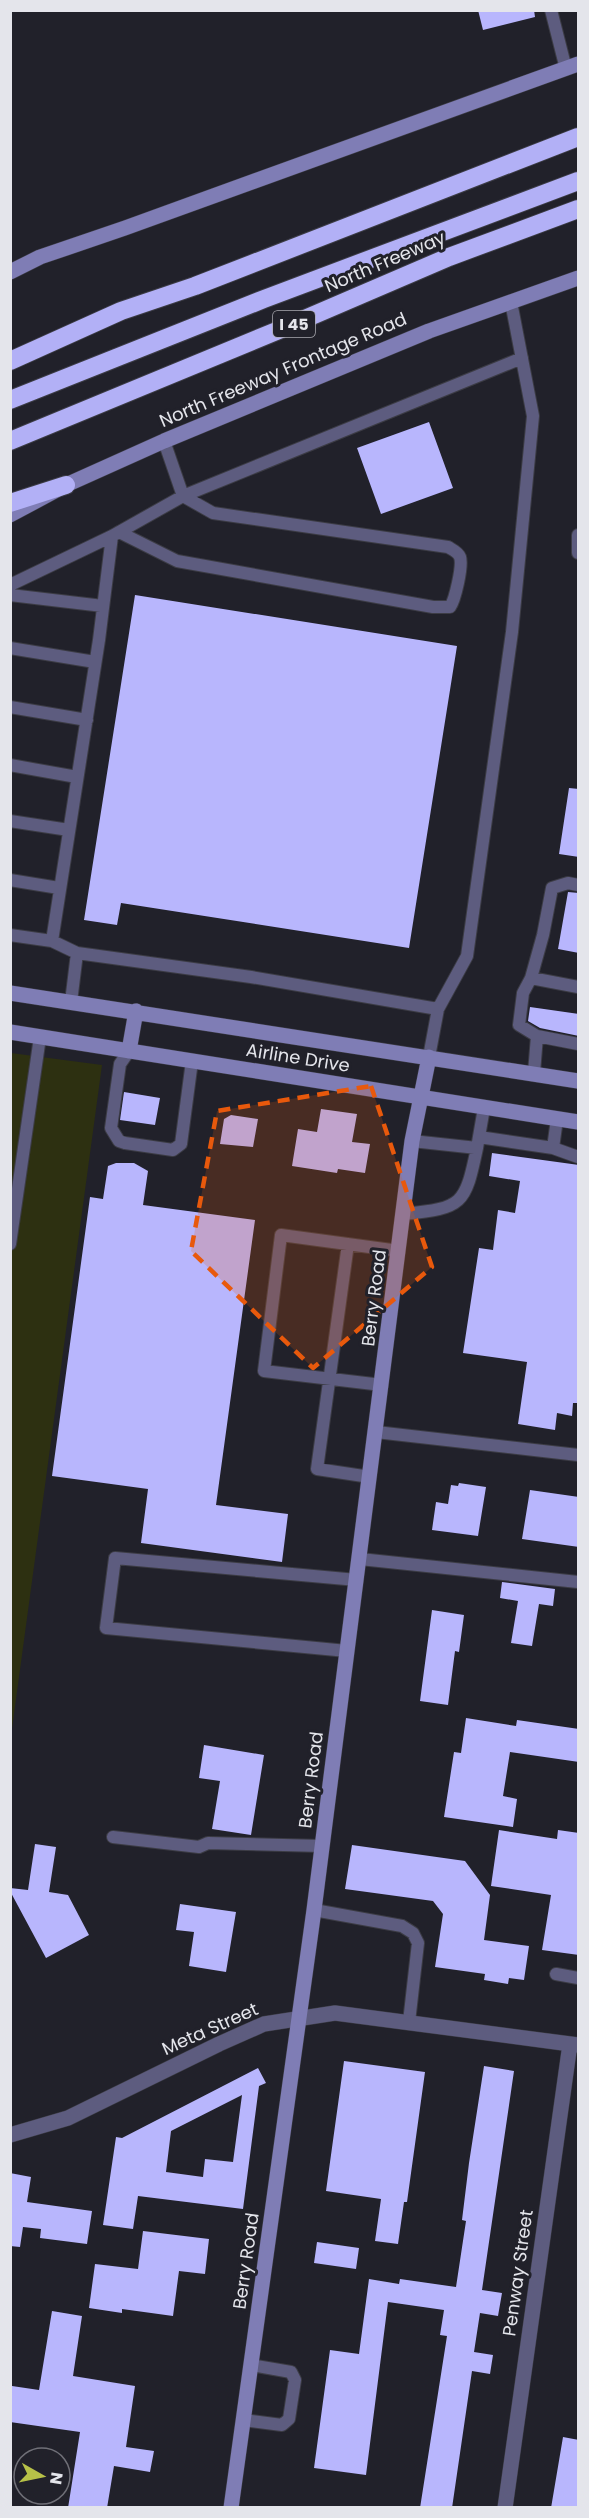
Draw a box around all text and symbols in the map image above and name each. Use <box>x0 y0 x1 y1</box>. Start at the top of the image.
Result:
street label: North Freeway <box>321 225 449 298</box>
street label: North Freeway Frontage Road <box>155 306 410 433</box>
road number: I 45 <box>273 311 315 337</box>
street label: Airline Drive <box>244 1037 352 1078</box>
street label: Berry Road <box>355 1248 392 1348</box>
street label: Berry Road <box>292 1730 329 1830</box>
street label: Meta Street <box>158 1996 262 2061</box>
street label: Penway Street <box>496 2208 539 2338</box>
street label: Berry Road <box>226 2211 265 2311</box>
north arrow <box>12 2446 72 2506</box>
text: N <box>44 2471 69 2486</box>

